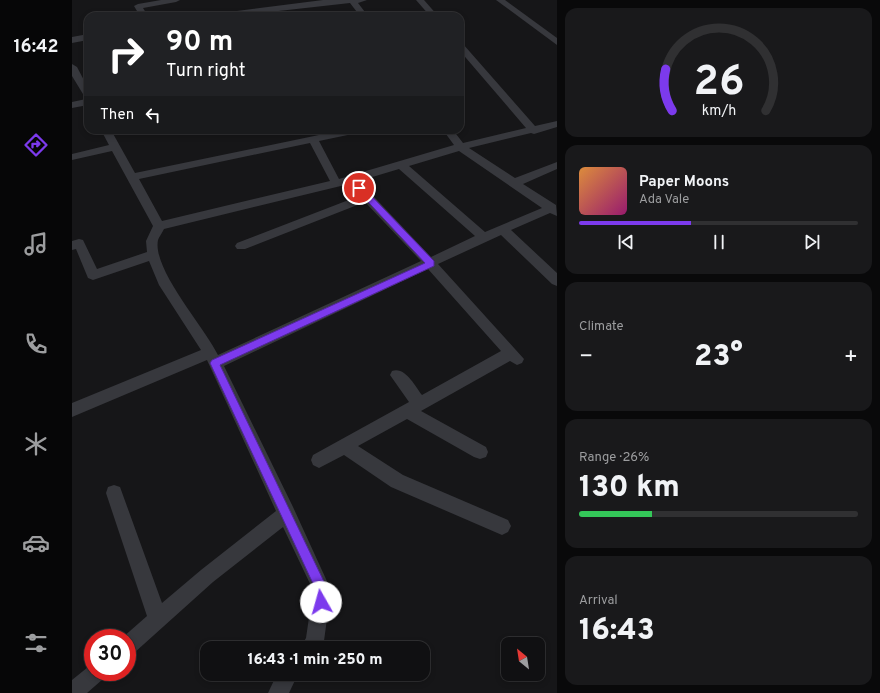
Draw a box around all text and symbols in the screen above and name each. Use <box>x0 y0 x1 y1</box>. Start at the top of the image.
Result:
text: 90 m <box>166 25 233 61</box>
icon: right <box>100 28 152 80</box>
text: 16:42 <box>13 36 59 59</box>
text: 26 <box>693 56 744 109</box>
text: Turn right <box>166 60 246 83</box>
text: km/h <box>701 101 736 119</box>
icon: left <box>142 104 164 126</box>
text: Then <box>100 106 134 125</box>
icon: directions <box>22 131 50 159</box>
pin <box>342 171 376 205</box>
text: Paper Moons <box>639 173 729 192</box>
icon: arrive <box>348 177 370 199</box>
text: Ada Vale <box>639 192 689 208</box>
icon: music <box>22 230 50 258</box>
icon: previous <box>615 231 637 253</box>
icon: pause <box>708 231 730 253</box>
icon: next <box>801 231 823 253</box>
text: Climate <box>579 319 624 335</box>
icon: phone <box>22 330 50 358</box>
text: 23° <box>694 339 743 376</box>
text: − <box>579 344 593 371</box>
text: + <box>844 344 858 371</box>
icon: climate <box>22 430 50 458</box>
text: Range · 26% <box>579 450 649 466</box>
text: 130 km <box>579 470 680 507</box>
icon: car <box>22 529 50 557</box>
position arrow <box>300 581 342 623</box>
text: Arrival <box>579 593 618 609</box>
text: 16:43 <box>579 613 655 650</box>
icon: filters <box>22 629 50 657</box>
speed limit sign: 30 <box>84 629 136 681</box>
north arrow <box>501 637 545 681</box>
map controls <box>501 637 545 681</box>
text: 16:43 · 1 min · 250 m <box>247 651 383 670</box>

